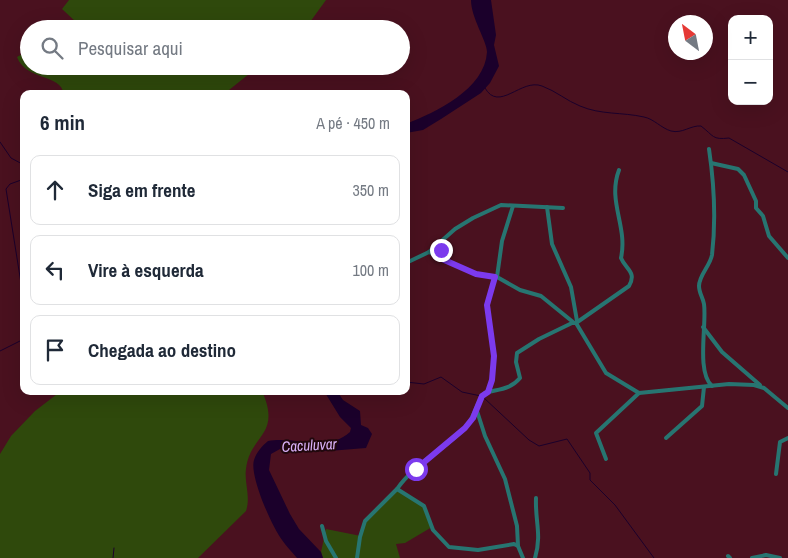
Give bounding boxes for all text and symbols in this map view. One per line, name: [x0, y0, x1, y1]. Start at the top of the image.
north arrow: [668, 15, 713, 60]
map controls: [728, 15, 773, 105]
button: +: [728, 15, 773, 60]
search box: [20, 20, 410, 75]
icon: search: [38, 34, 66, 62]
text: Pesquisar aqui: [78, 35, 183, 61]
button: −: [728, 60, 773, 105]
text: 6 min: [40, 108, 85, 137]
text: A pé · 450 m: [316, 112, 390, 134]
icon: ahead: [41, 176, 69, 204]
text: Siga em frente: [88, 177, 195, 203]
text: 350 m: [353, 179, 389, 201]
route end: [430, 239, 453, 262]
icon: left: [41, 256, 69, 284]
text: Vire à esquerda: [88, 257, 204, 283]
text: 100 m: [353, 259, 389, 281]
icon: arrive: [41, 336, 69, 364]
text: Chegada ao destino: [88, 337, 236, 363]
water label: Caculuvar: [281, 433, 338, 457]
route start: [405, 458, 428, 481]

